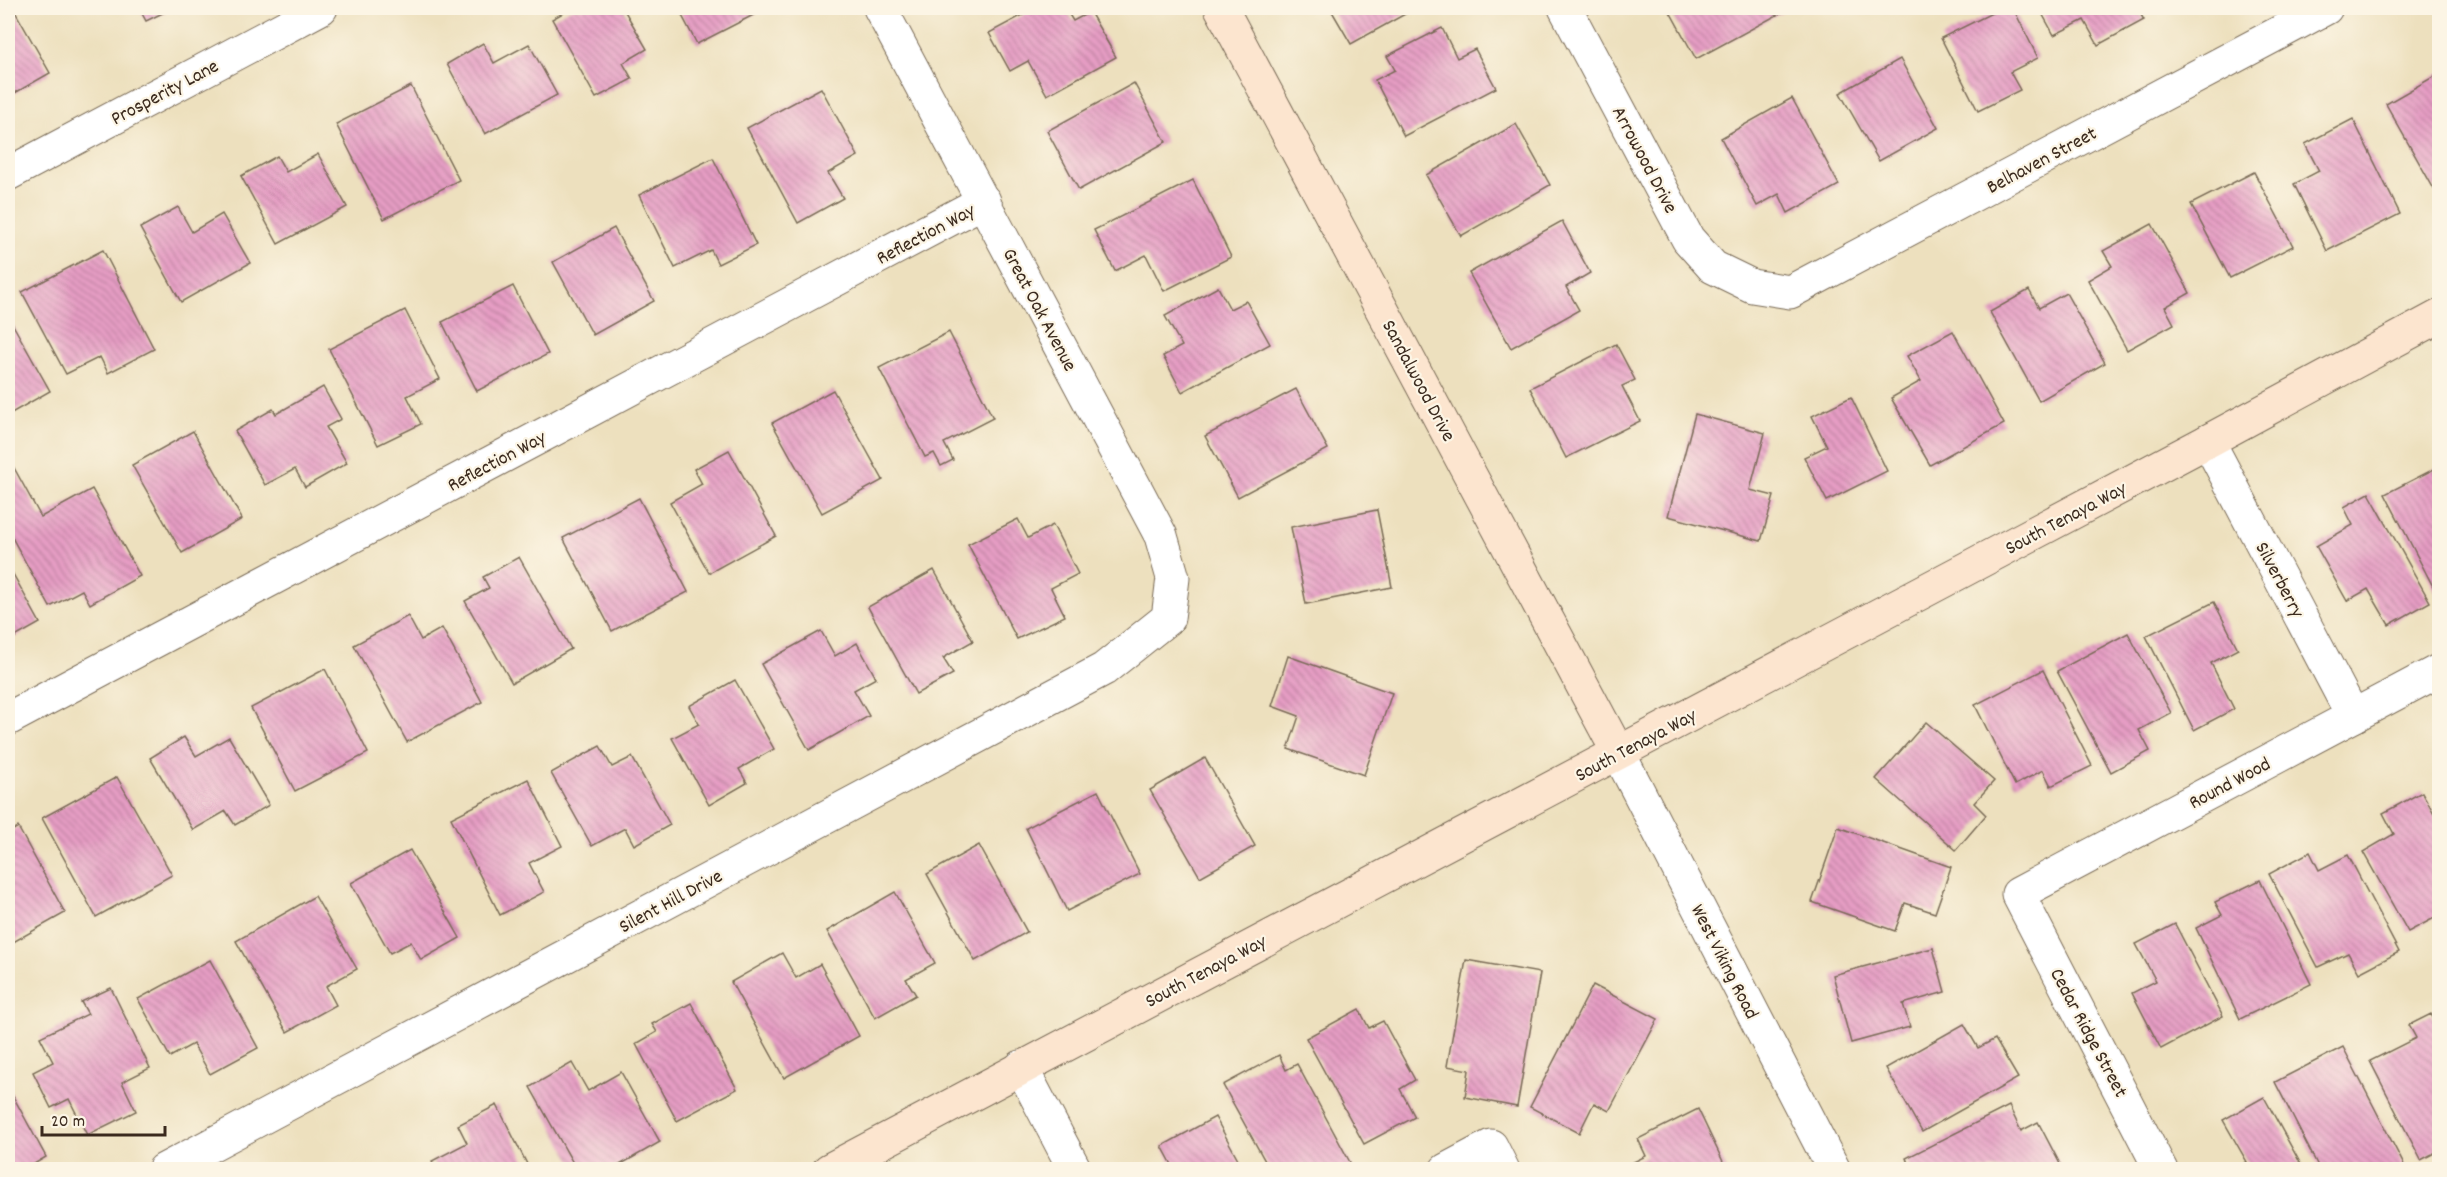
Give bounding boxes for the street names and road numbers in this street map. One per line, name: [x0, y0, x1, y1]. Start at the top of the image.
street label: Prosperity Lane: [106, 53, 225, 134]
street label: Arrowood Drive: [1603, 102, 1683, 219]
street label: Belhaven Street: [1982, 121, 2102, 202]
street label: Reflection Way: [872, 197, 981, 273]
street label: Great Oak Avenue: [994, 244, 1083, 377]
street label: Sandalwood Drive: [1374, 316, 1461, 447]
street label: Reflection Way: [443, 424, 552, 500]
street label: South Tenaya Way: [2001, 475, 2133, 563]
street label: Silverberry: [2247, 538, 2310, 624]
street label: South Tenaya Way: [1571, 702, 1703, 790]
street label: Round Wood: [2184, 751, 2276, 818]
street label: Silent Hill Drive: [615, 863, 728, 942]
street label: West Viking Road: [1682, 900, 1764, 1025]
street label: South Tenaya Way: [1141, 928, 1273, 1016]
street label: Cedar Ridge Street: [2041, 964, 2133, 1103]

